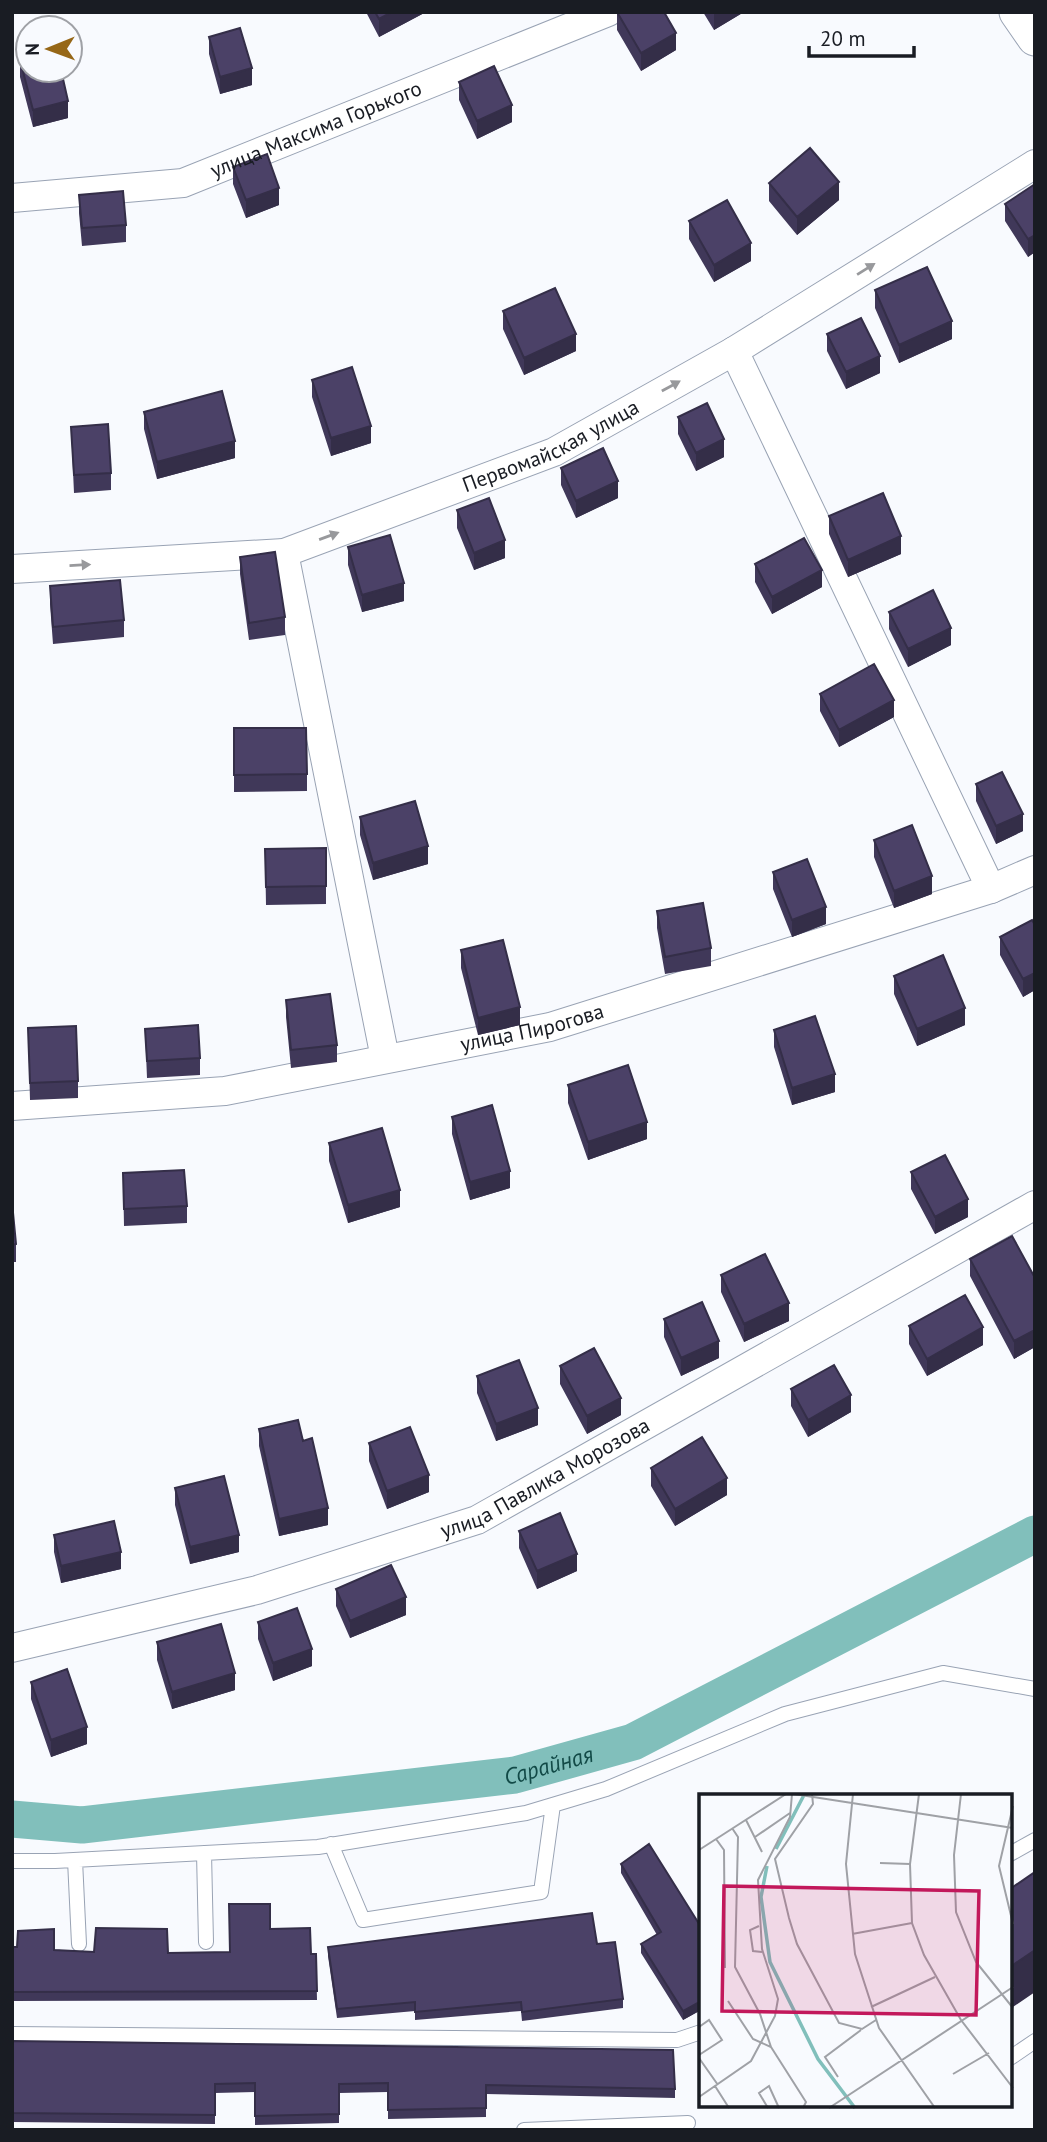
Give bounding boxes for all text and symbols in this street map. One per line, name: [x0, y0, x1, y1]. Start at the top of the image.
north arrow: [14, 14, 84, 84]
scale bar: [809, 14, 914, 58]
text: 20 m: [820, 25, 866, 52]
text: N: [20, 43, 44, 56]
street label: улица Максима Горького: [206, 74, 425, 184]
one-way arrow: [856, 263, 876, 276]
one-way arrow: [661, 380, 681, 392]
street label: Первомайская улица: [458, 393, 643, 498]
one-way arrow: [319, 530, 340, 541]
one-way arrow: [70, 559, 92, 570]
street label: улица Пирогова: [458, 997, 607, 1057]
street label: улица Павлика Морозова: [437, 1411, 654, 1544]
water label: Сарайная: [503, 1739, 597, 1790]
inset map: [699, 1794, 1012, 2107]

